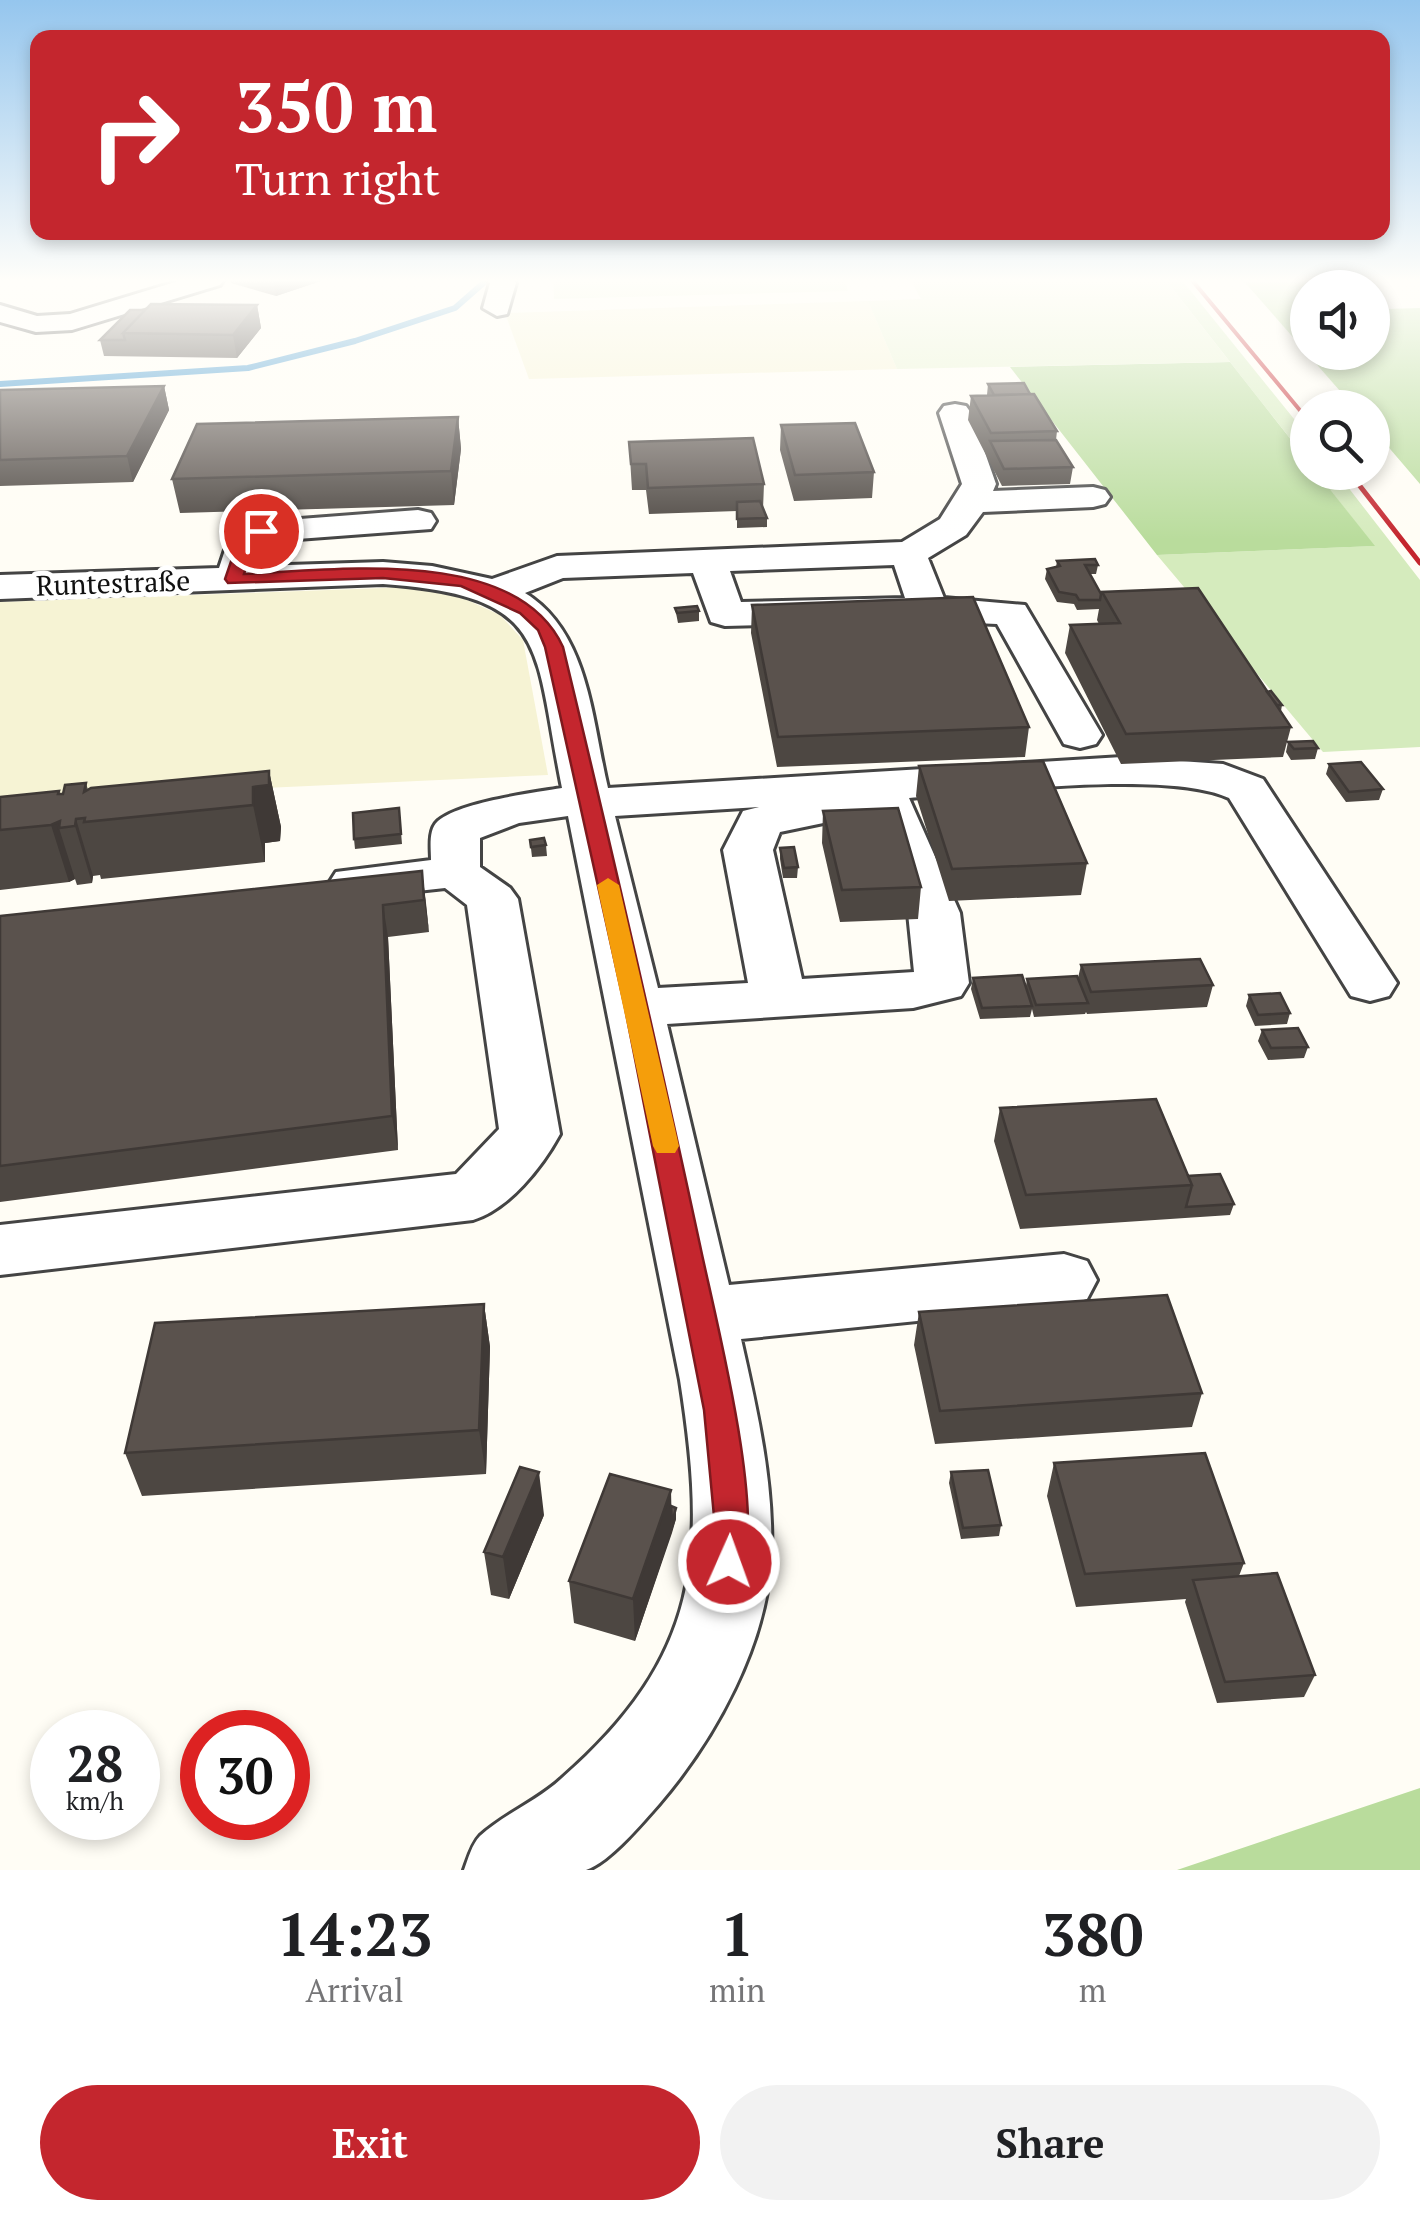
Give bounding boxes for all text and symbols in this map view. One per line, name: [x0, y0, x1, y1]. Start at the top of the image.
text: 350 m: [235, 59, 437, 152]
icon: right: [70, 70, 200, 200]
text: Turn right: [235, 148, 440, 208]
map controls: [1290, 270, 1390, 490]
button: sound: [1290, 270, 1390, 370]
button: search: [1290, 390, 1390, 490]
pin: [219, 489, 304, 574]
icon: arrive: [234, 504, 289, 559]
street label: Runtestraße: [35, 561, 191, 604]
position arrow: [677, 1510, 781, 1614]
speed limit sign: 30: [180, 1710, 310, 1840]
text: 28: [67, 1730, 123, 1796]
text: km/h: [66, 1784, 124, 1817]
text: 14:23: [276, 1894, 433, 1973]
text: 1: [720, 1894, 754, 1973]
text: 380: [1042, 1894, 1144, 1973]
text: Arrival: [306, 1969, 404, 2011]
text: min: [709, 1969, 765, 2011]
text: m: [1079, 1969, 1106, 2011]
button: Exit: [40, 2085, 700, 2200]
button: Share: [720, 2085, 1380, 2200]

